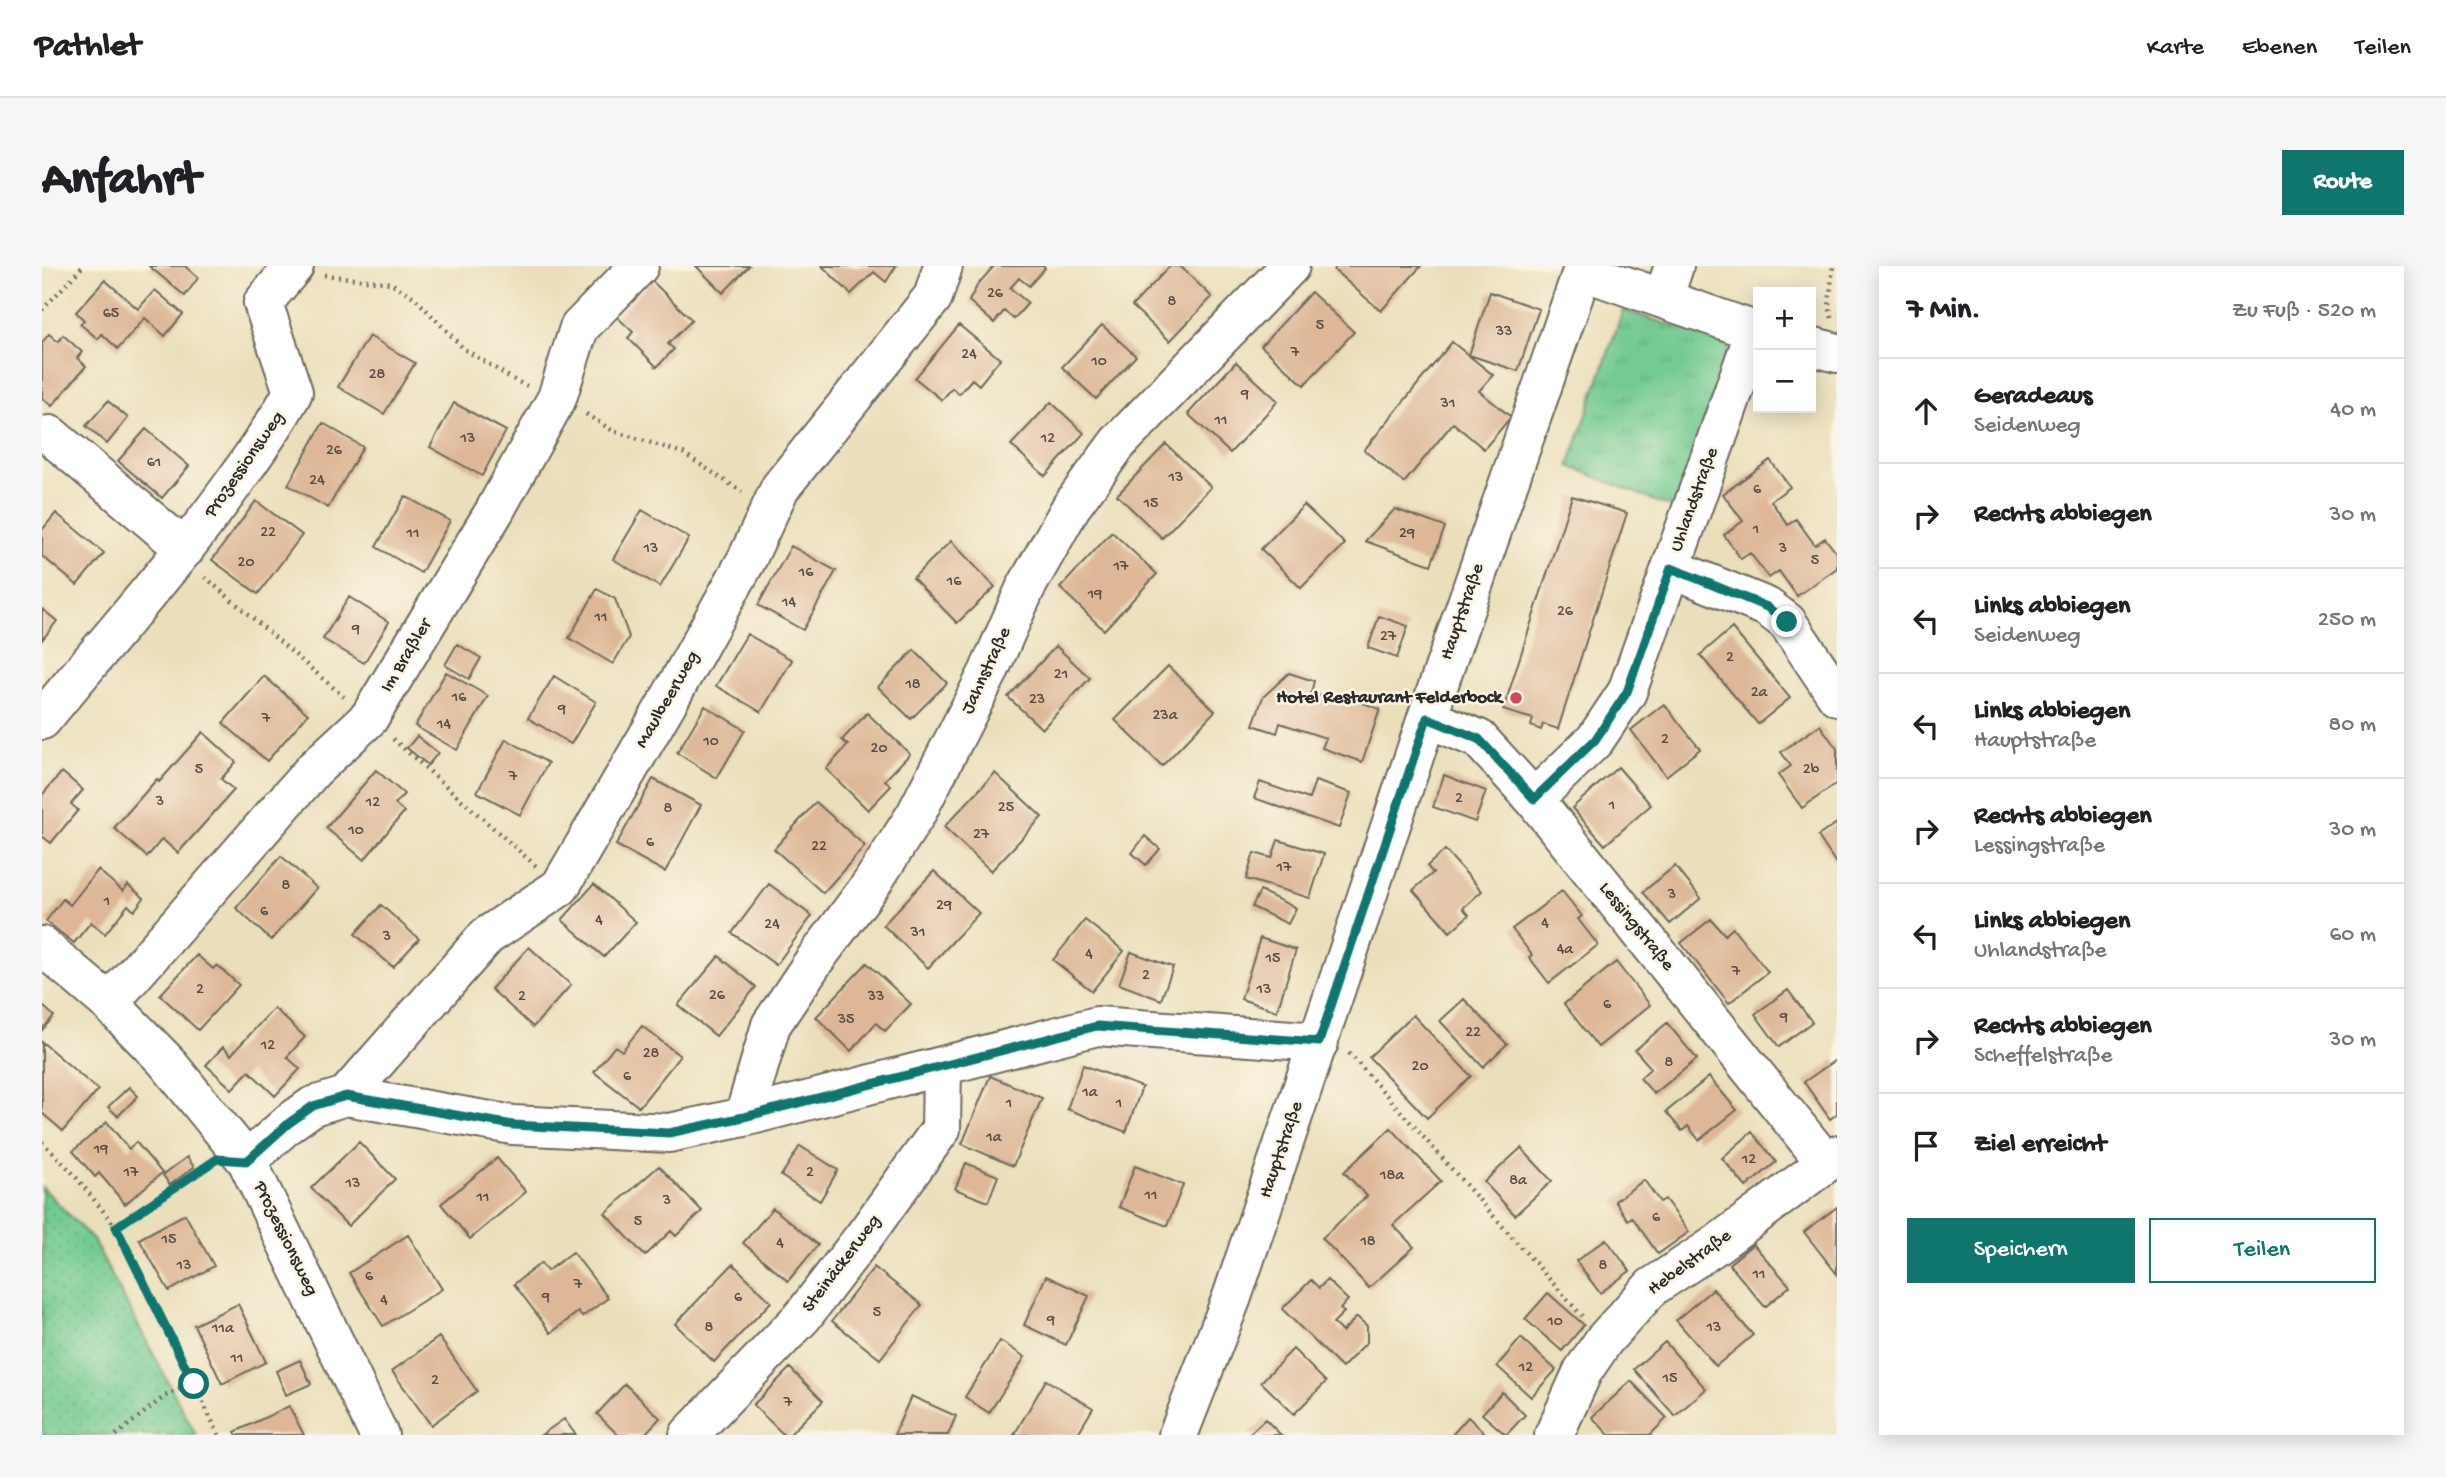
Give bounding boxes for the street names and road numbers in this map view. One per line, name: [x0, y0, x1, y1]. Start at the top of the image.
street label: Prozessionsweg: [199, 407, 290, 523]
street label: Uhlandstraße: [1665, 444, 1725, 555]
street label: Hauptstraße: [1436, 560, 1490, 663]
street label: Im Braßler: [376, 613, 439, 697]
street label: Jahnstraße: [957, 624, 1017, 718]
street label: Maulbeerweg: [631, 647, 705, 753]
street label: Lessingstraße: [1593, 878, 1679, 976]
street label: Hauptstraße: [1255, 1098, 1309, 1201]
street label: Prozessionsweg: [247, 1177, 323, 1300]
street label: Steinäckerweg: [798, 1210, 886, 1318]
street label: Hebelstraße: [1644, 1225, 1737, 1301]

